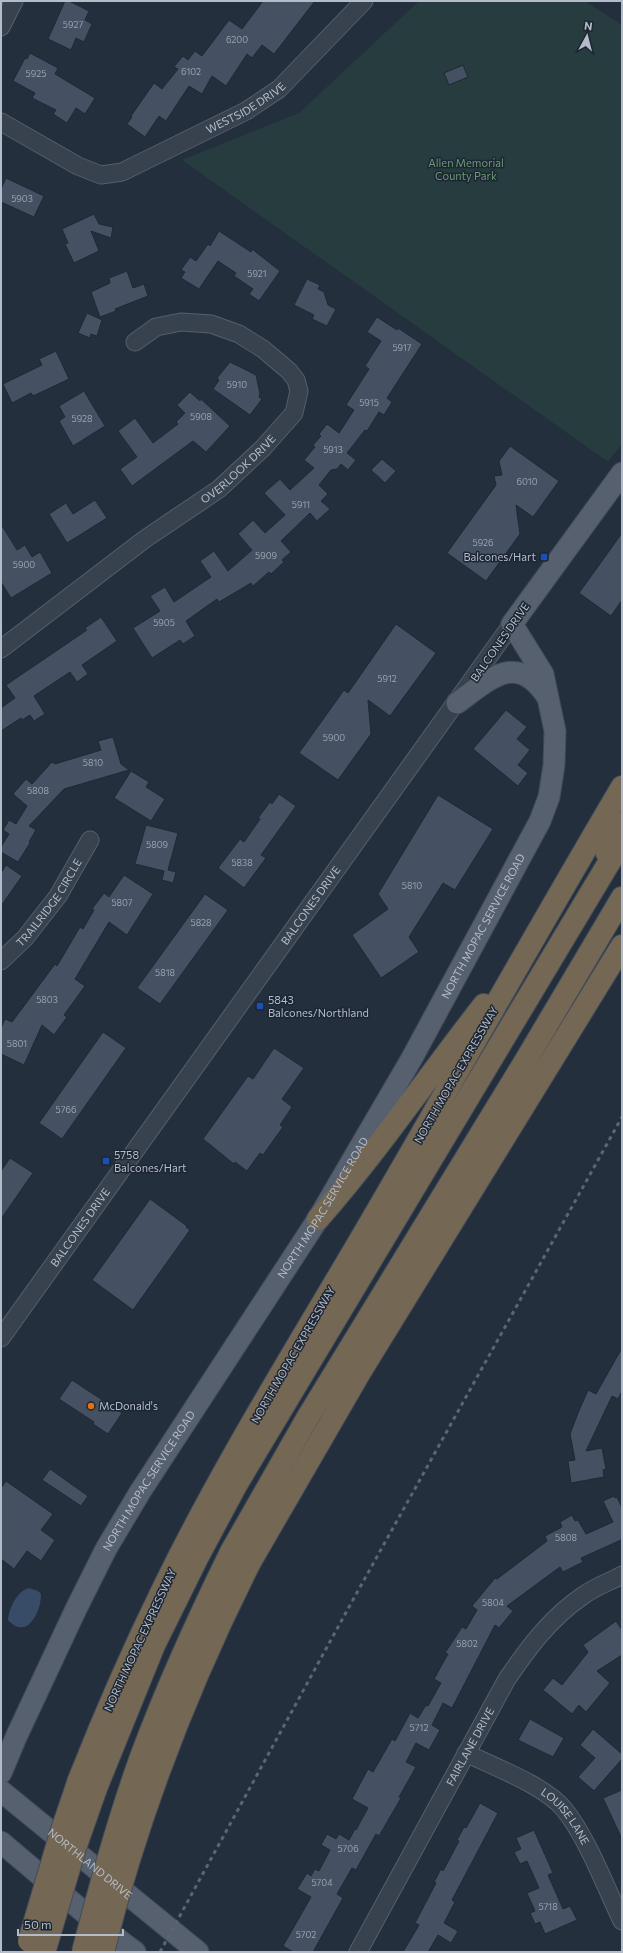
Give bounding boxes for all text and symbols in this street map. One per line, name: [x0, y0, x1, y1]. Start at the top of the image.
north arrow: [567, 16, 607, 56]
house number: 5927: [63, 19, 83, 30]
text: N: [583, 19, 593, 33]
house number: 6200: [226, 34, 248, 45]
house number: 6102: [181, 66, 201, 77]
house number: 5925: [26, 68, 46, 79]
street label: WESTSIDE DRIVE: [204, 79, 288, 136]
park label: Allen Memorial County Park: [428, 156, 504, 182]
house number: 5903: [11, 193, 33, 204]
house number: 5921: [247, 268, 267, 279]
house number: 5917: [392, 342, 412, 353]
house number: 5910: [227, 379, 247, 390]
house number: 5915: [359, 397, 379, 408]
house number: 5908: [190, 411, 212, 422]
house number: 5928: [71, 413, 93, 424]
street label: OVERLOOK DRIVE: [198, 432, 278, 506]
house number: 5913: [323, 444, 343, 455]
house number: 6010: [516, 476, 538, 487]
house number: 5911: [292, 499, 310, 510]
house number: 5926: [472, 537, 494, 548]
house number: 5909: [255, 550, 277, 561]
place label: Balcones/Hart: [463, 550, 536, 563]
marker: Balcones/Hart: [539, 552, 549, 562]
house number: 5900: [13, 559, 35, 570]
street label: BALCONES DRIVE: [468, 600, 532, 684]
house number: 5905: [153, 617, 175, 628]
house number: 5912: [377, 673, 397, 684]
house number: 5900: [323, 732, 345, 743]
house number: 5810: [83, 757, 103, 768]
house number: 5808: [27, 785, 49, 796]
house number: 5809: [146, 839, 168, 850]
street label: NORTH MOPAC SERVICE ROAD: [438, 851, 527, 1001]
street label: TRAILRIDGE CIRCLE: [13, 856, 84, 949]
house number: 5838: [231, 857, 253, 868]
street label: BALCONES DRIVE: [278, 863, 343, 947]
house number: 5810: [402, 880, 422, 891]
house number: 5807: [111, 897, 133, 908]
house number: 5828: [190, 917, 212, 928]
house number: 5818: [155, 967, 175, 978]
place label: 5843 Balcones/Northland: [268, 993, 369, 1019]
house number: 5803: [36, 994, 58, 1005]
marker: 5843 Balcones/Northland: [255, 1001, 265, 1011]
street label: NORTH MOPAC EXPRESSWAY: [411, 1004, 500, 1146]
house number: 5801: [7, 1038, 27, 1049]
house number: 5766: [56, 1104, 76, 1115]
street label: NORTH MOPAC SERVICE ROAD: [274, 1134, 370, 1280]
place label: 5758 Balcones/Hart: [114, 1148, 187, 1174]
marker: 5758 Balcones/Hart: [101, 1156, 111, 1166]
street label: BALCONES DRIVE: [47, 1185, 112, 1269]
street label: NORTH MOPAC EXPRESSWAY: [248, 1284, 337, 1426]
place label: McDonald's: [99, 1399, 158, 1412]
marker: McDonald's: [86, 1401, 96, 1411]
street label: NORTH MOPAC SERVICE ROAD: [100, 1408, 197, 1553]
house number: 5808: [555, 1532, 577, 1543]
street label: NORTH MOPAC EXPRESSWAY: [101, 1566, 178, 1713]
house number: 5804: [482, 1597, 505, 1608]
house number: 5802: [456, 1638, 478, 1649]
street label: FAIRLANE DRIVE: [443, 1705, 496, 1788]
house number: 5712: [410, 1722, 428, 1733]
street label: LOUISE LANE: [539, 1785, 592, 1847]
street label: NORTHLAND DRIVE: [46, 1825, 135, 1902]
house number: 5706: [337, 1843, 359, 1854]
house number: 5704: [311, 1877, 333, 1888]
house number: 5718: [538, 1901, 558, 1912]
scale bar: [18, 1911, 123, 1937]
text: 50 m: [24, 1917, 52, 1931]
house number: 5702: [296, 1929, 316, 1940]

